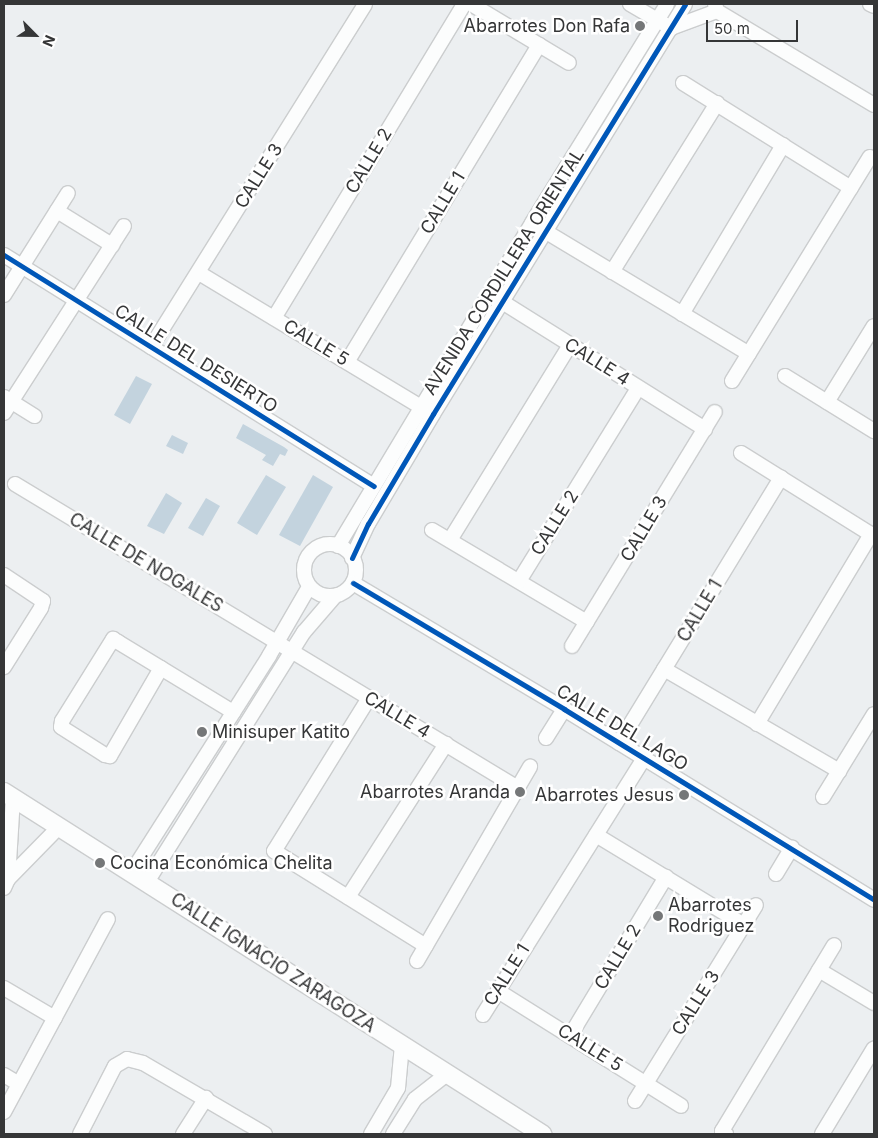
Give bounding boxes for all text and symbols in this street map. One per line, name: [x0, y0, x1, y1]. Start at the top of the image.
north arrow: [10, 10, 60, 60]
scale bar: [708, 10, 800, 42]
place label: Abarrotes Don Rafa: [464, 15, 630, 37]
text: 50 m: [714, 19, 750, 38]
marker: Abarrotes Don Rafa: [634, 20, 646, 32]
text: N: [39, 33, 59, 49]
street label: CALLE 2: [341, 124, 397, 198]
street label: CALLE 3: [231, 140, 287, 212]
street label: AVENIDA CORDILLERA ORIENTAL: [419, 145, 589, 399]
street label: CALLE 1: [416, 168, 470, 238]
street label: CALLE DEL DESIERTO: [111, 300, 281, 418]
street label: CALLE 5: [279, 315, 353, 371]
street label: CALLE 4: [560, 333, 634, 391]
street label: CALLE 2: [527, 487, 583, 559]
street label: CALLE 3: [616, 492, 672, 566]
street label: CALLE DE NOGALES: [65, 509, 227, 617]
street label: CALLE 1: [673, 576, 727, 646]
street label: CALLE DEL LAGO: [552, 680, 692, 776]
street label: CALLE 4: [360, 687, 434, 743]
place label: Minisuper Katito: [212, 721, 350, 743]
marker: Minisuper Katito: [196, 726, 208, 738]
place label: Abarrotes Aranda: [360, 781, 510, 803]
place label: Abarrotes Jesus: [535, 784, 674, 806]
marker: Abarrotes Aranda: [514, 786, 526, 798]
marker: Abarrotes Jesus: [678, 789, 690, 801]
place label: Cocina Económica Chelita: [110, 852, 333, 874]
marker: Cocina Económica Chelita: [94, 857, 106, 869]
street label: CALLE IGNACIO ZARAGOZA: [166, 889, 380, 1037]
place label: Abarrotes Rodriguez: [668, 895, 754, 938]
marker: Abarrotes Rodriguez: [652, 910, 664, 922]
street label: CALLE 2: [590, 920, 646, 994]
street label: CALLE 1: [480, 940, 534, 1010]
street label: CALLE 3: [668, 967, 724, 1039]
street label: CALLE 5: [554, 1020, 626, 1076]

